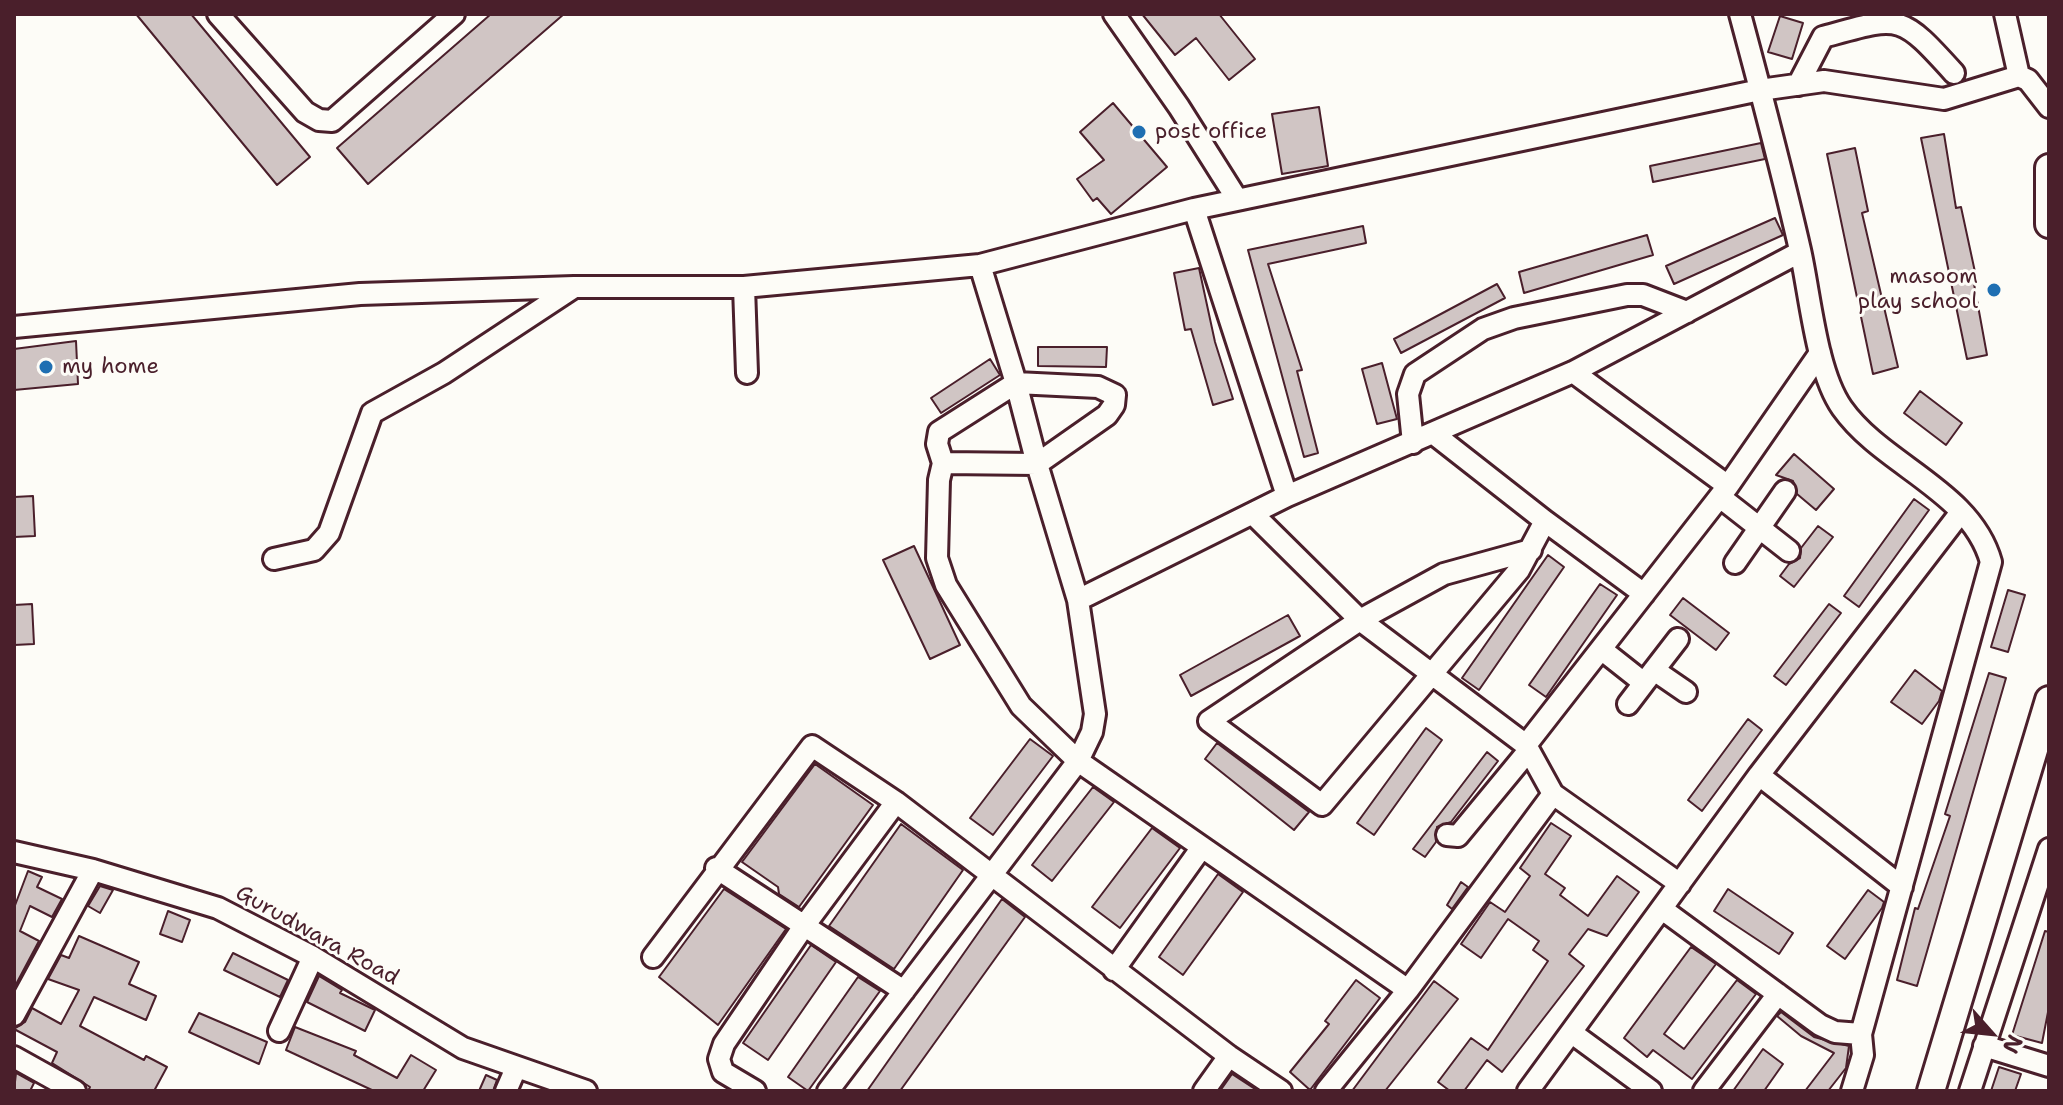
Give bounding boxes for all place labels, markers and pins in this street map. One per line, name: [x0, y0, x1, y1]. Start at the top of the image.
place label: post office: [1155, 119, 1267, 145]
marker: post office: [1130, 123, 1148, 141]
place label: masoom play school: [1858, 264, 1978, 316]
marker: masoom play school: [1985, 281, 2003, 299]
place label: my home: [62, 354, 159, 380]
marker: my home: [37, 358, 55, 376]

